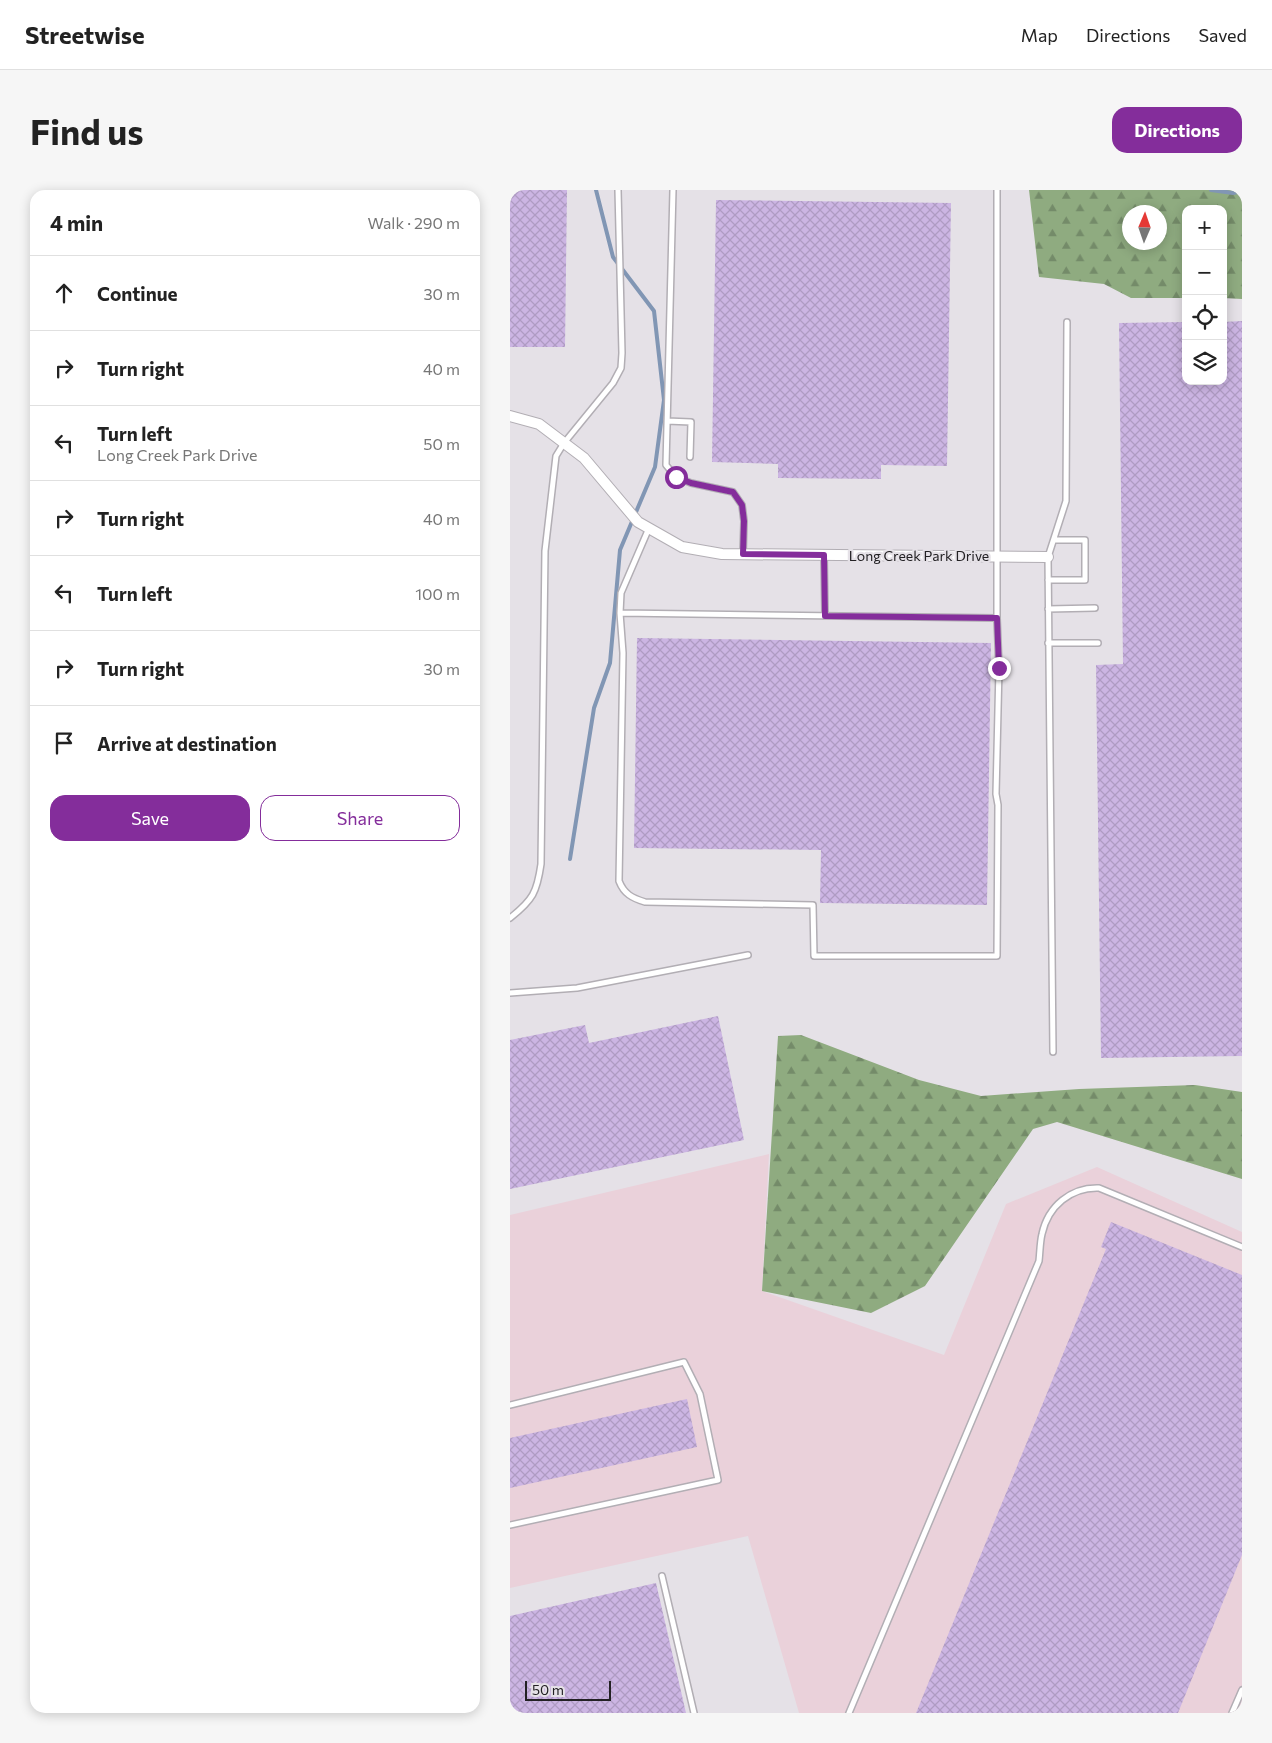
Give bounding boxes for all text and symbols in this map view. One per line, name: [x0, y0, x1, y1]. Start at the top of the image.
text: Streetwise: [25, 20, 145, 49]
text: Map: [1021, 24, 1058, 46]
text: Directions: [1086, 24, 1170, 46]
text: Saved: [1198, 24, 1247, 46]
button: Directions: [1112, 107, 1242, 153]
text: Find us: [30, 109, 144, 152]
north arrow: [1122, 205, 1167, 250]
map controls: [1182, 205, 1227, 385]
button: +: [1182, 205, 1227, 250]
text: 4 min: [50, 210, 103, 235]
text: Walk · 290 m: [368, 213, 460, 232]
button: −: [1182, 250, 1227, 295]
icon: ahead: [50, 279, 78, 307]
text: Continue: [97, 282, 177, 305]
text: 30 m: [423, 284, 460, 303]
button: locate: [1182, 295, 1227, 340]
button: layers: [1182, 340, 1227, 385]
icon: right: [50, 354, 78, 382]
text: Turn right: [97, 357, 184, 380]
text: 40 m: [423, 359, 460, 378]
text: Turn left: [97, 422, 172, 445]
icon: left: [50, 429, 78, 457]
text: 50 m: [423, 434, 460, 453]
text: Long Creek Park Drive: [97, 445, 258, 464]
route start: [665, 466, 688, 489]
icon: right: [50, 504, 78, 532]
text: Turn right: [97, 507, 184, 530]
text: 40 m: [423, 509, 460, 528]
street label: Long Creek Park Drive: [849, 547, 989, 564]
icon: left: [50, 579, 78, 607]
text: Turn left: [97, 582, 172, 605]
text: 100 m: [415, 584, 460, 603]
icon: right: [50, 654, 78, 682]
text: Turn right: [97, 657, 184, 680]
route end: [988, 657, 1011, 680]
text: 30 m: [423, 659, 460, 678]
icon: arrive: [50, 729, 78, 757]
text: Arrive at destination: [97, 732, 277, 755]
button: Save: [50, 795, 250, 841]
button: Share: [260, 795, 460, 841]
scale bar: [525, 1678, 611, 1701]
text: 50 m: [532, 1681, 564, 1698]

